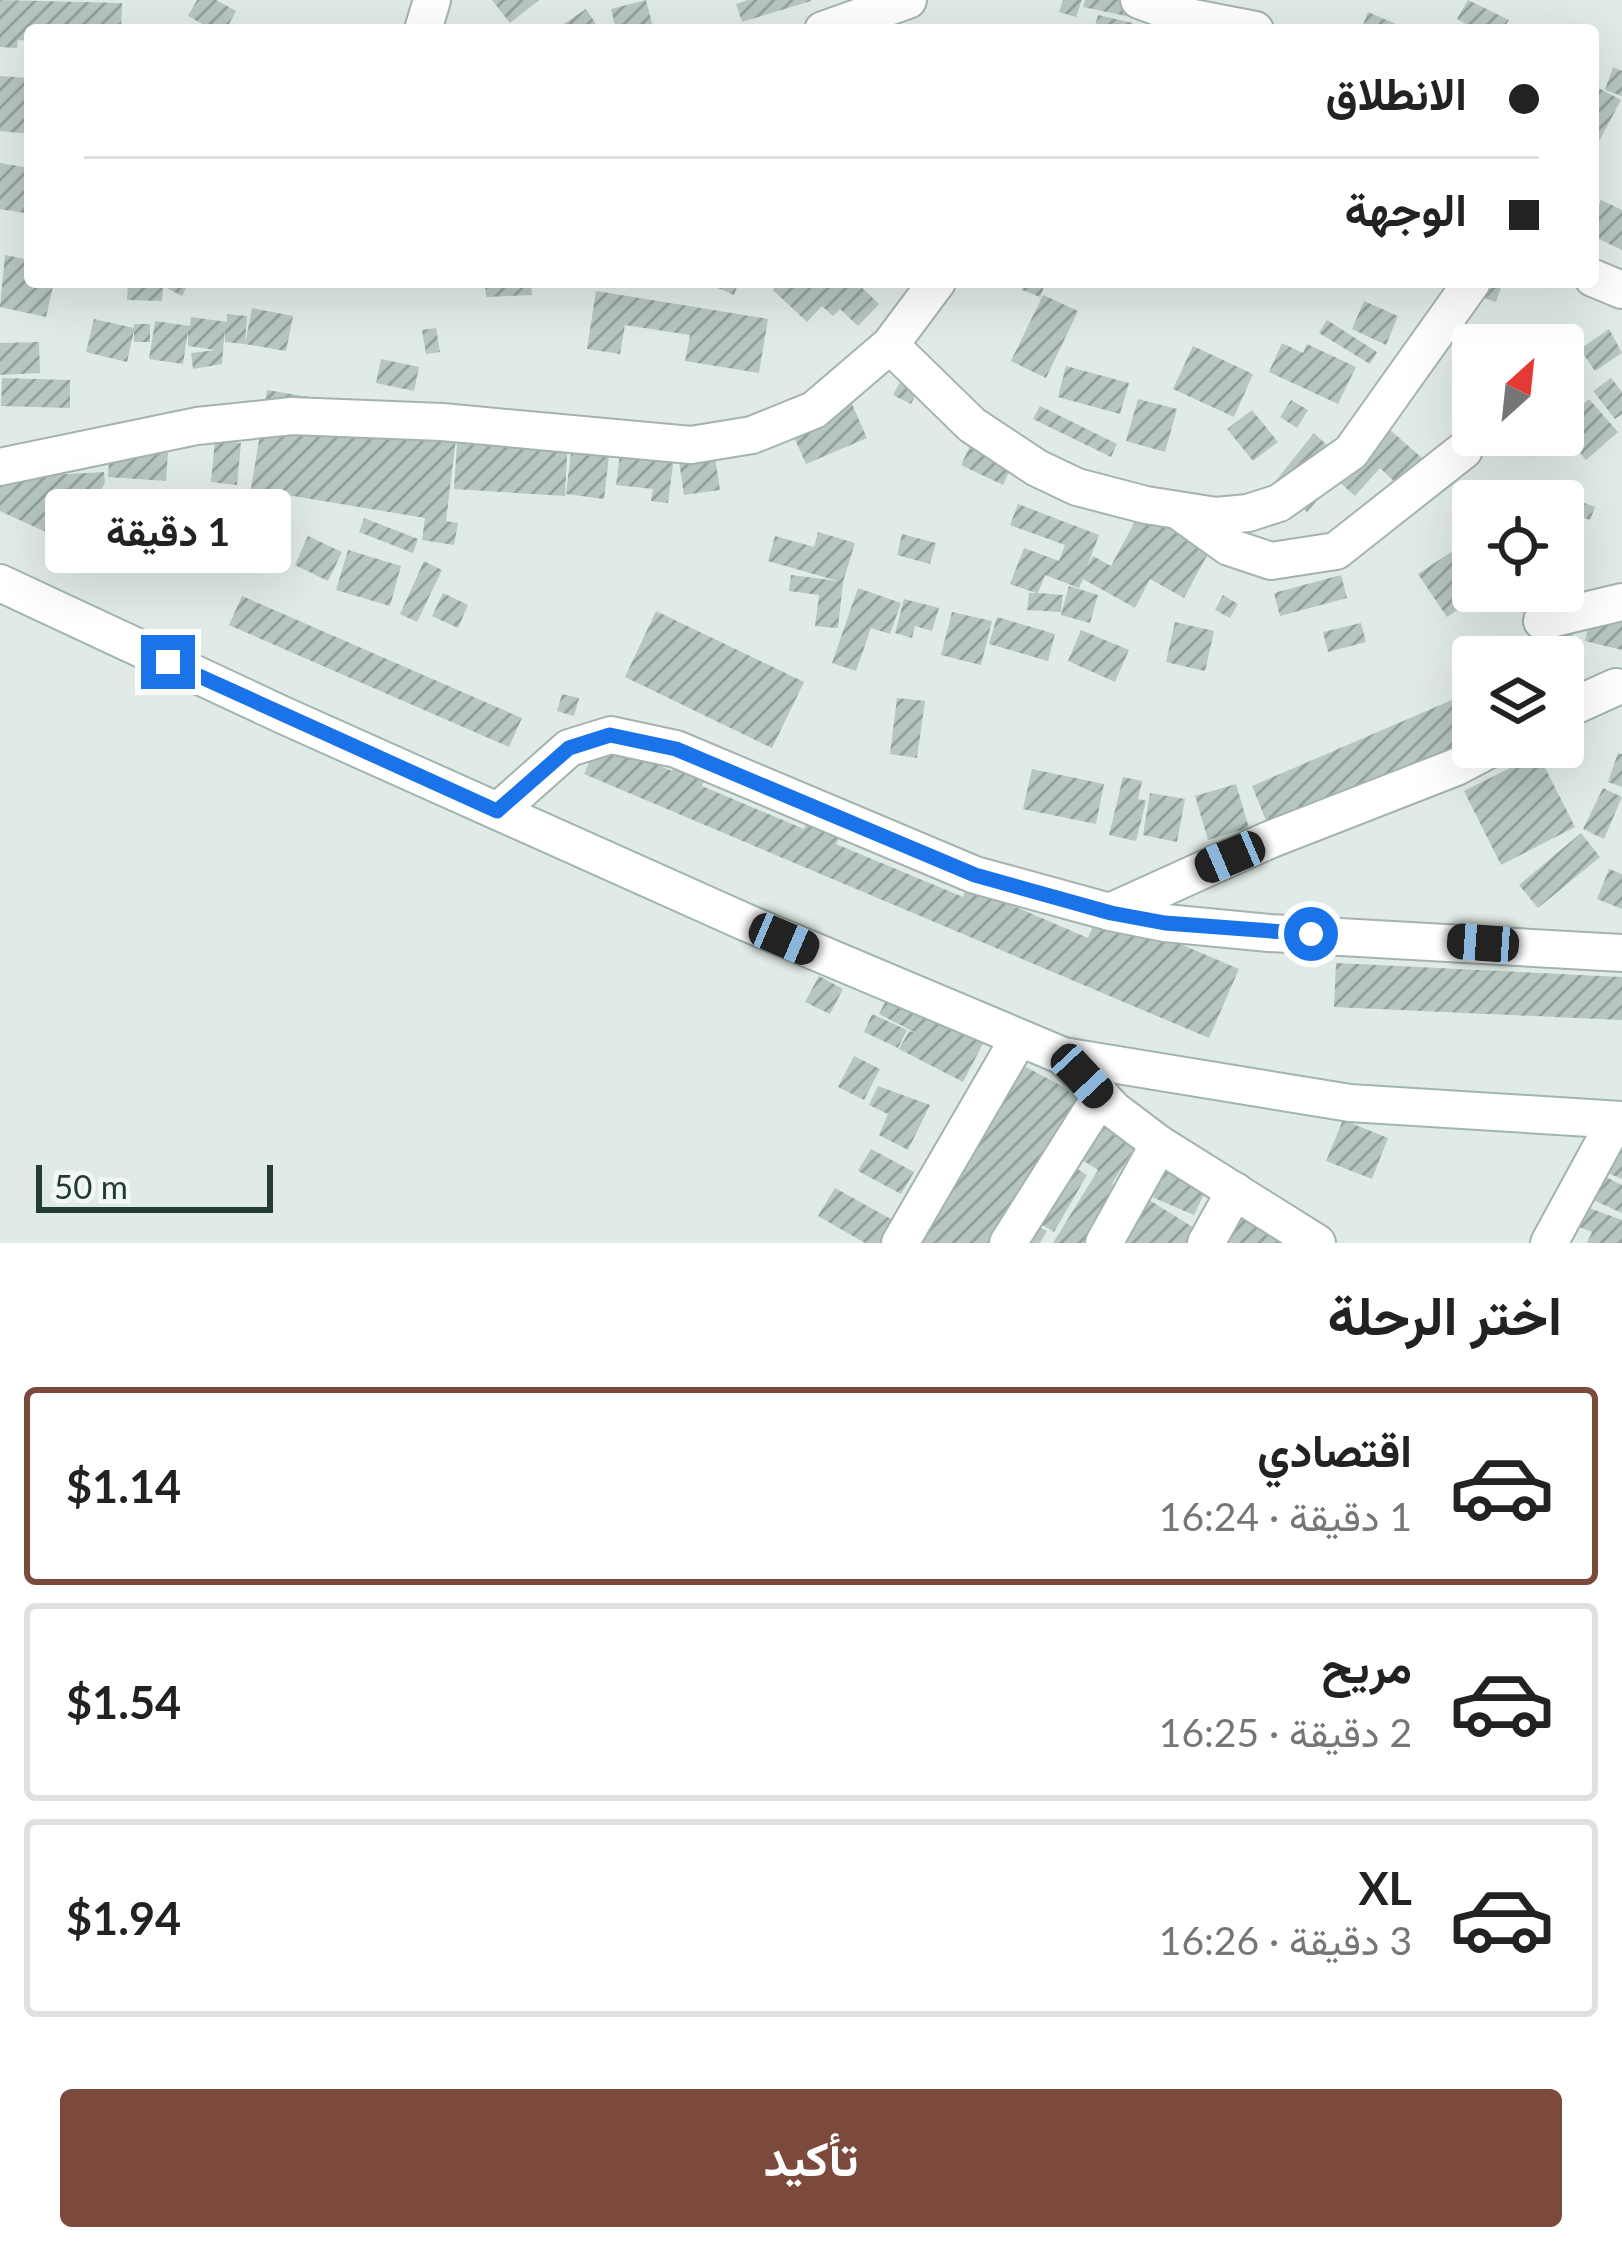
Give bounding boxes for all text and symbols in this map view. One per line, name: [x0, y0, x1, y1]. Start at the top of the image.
text: الانطلاق: [1326, 66, 1467, 120]
text: الوجهة: [1345, 182, 1467, 236]
north arrow: [1452, 324, 1584, 456]
map controls: [1452, 324, 1584, 768]
button: locate: [1452, 480, 1584, 612]
callout: 1 دقيقة: [45, 488, 291, 572]
text: 1 دقيقة: [106, 508, 230, 554]
route end: [141, 635, 195, 689]
button: layers: [1452, 636, 1584, 768]
car: [1190, 826, 1270, 888]
route start: [1284, 907, 1338, 961]
car: [744, 908, 824, 970]
car: [1446, 923, 1520, 963]
car: [1044, 1037, 1120, 1115]
scale bar: [36, 1159, 273, 1212]
text: 50 m: [54, 1166, 128, 1206]
text: اختر الرحلة: [1327, 1282, 1562, 1347]
text: اقتصادي: [1257, 1423, 1412, 1477]
icon: car: [1448, 1432, 1556, 1540]
text: $1.14: [66, 1459, 181, 1513]
text: 1 دقيقة · 16:24: [1159, 1493, 1412, 1539]
text: مريح: [1321, 1639, 1412, 1693]
icon: car: [1448, 1648, 1556, 1756]
text: $1.54: [66, 1675, 181, 1729]
text: 2 دقيقة · 16:25: [1159, 1709, 1412, 1755]
text: XL: [1358, 1861, 1412, 1915]
icon: car: [1448, 1864, 1556, 1972]
text: $1.94: [66, 1891, 181, 1945]
text: 3 دقيقة · 16:26: [1159, 1917, 1412, 1963]
button: تأكيد: [60, 2089, 1562, 2227]

